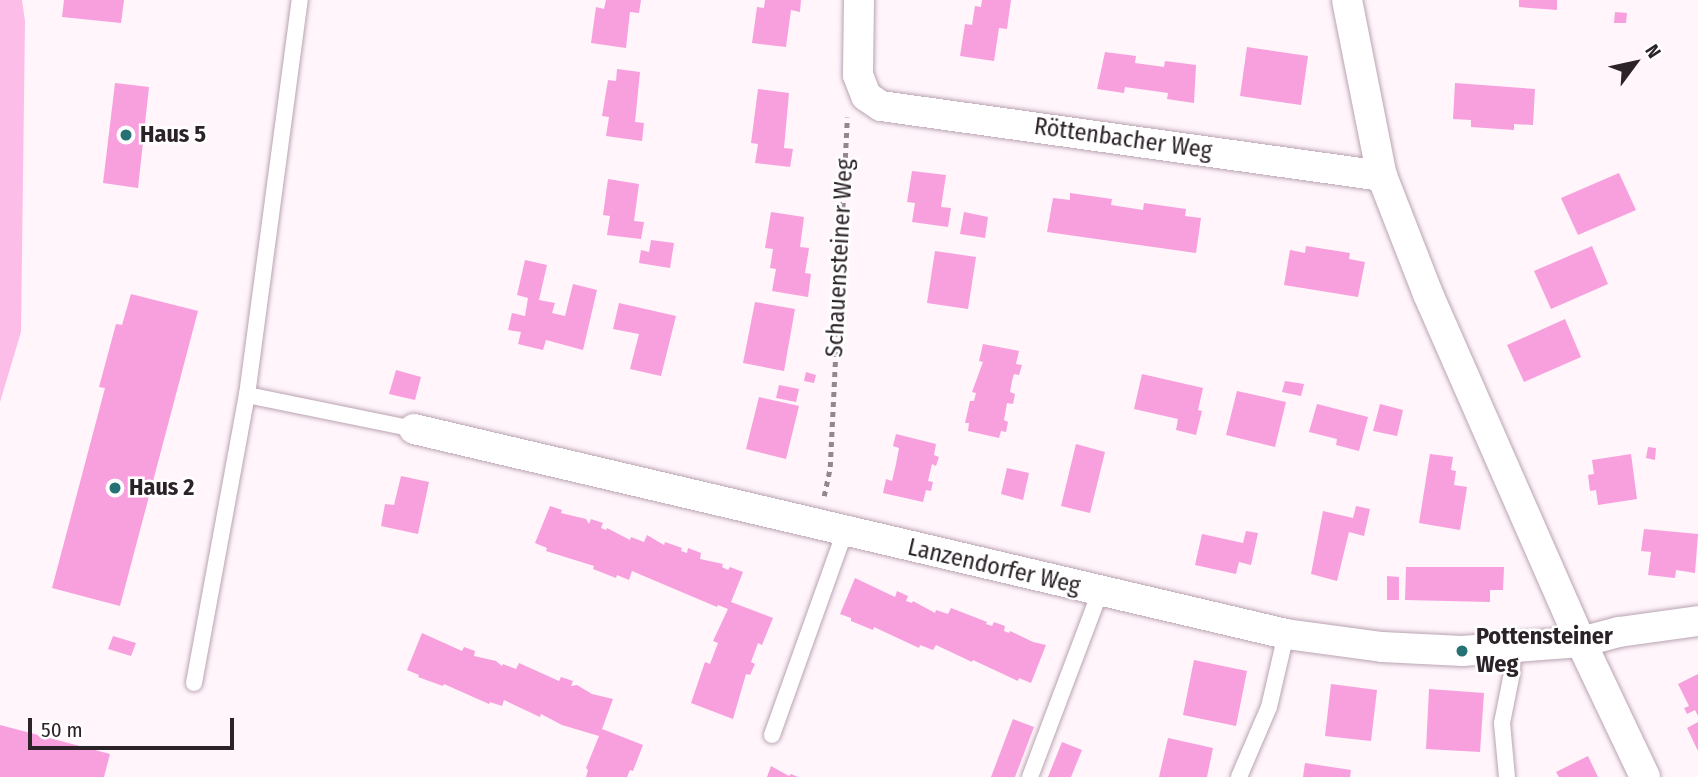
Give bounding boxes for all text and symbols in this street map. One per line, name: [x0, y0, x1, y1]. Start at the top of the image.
north arrow: [1600, 28, 1670, 98]
text: N: [1640, 40, 1666, 62]
street label: Röttenbacher Weg: [1032, 112, 1214, 166]
place label: Haus 5: [140, 121, 206, 149]
marker: Haus 5: [118, 127, 134, 143]
street label: Schauensteiner Weg: [820, 158, 860, 358]
place label: Haus 2: [129, 474, 194, 502]
marker: Haus 2: [107, 480, 123, 496]
street label: Lanzendorfer Weg: [905, 533, 1083, 601]
place label: Pottensteiner Weg: [1476, 623, 1613, 679]
marker: Pottensteiner Weg: [1454, 643, 1470, 659]
scale bar: [32, 704, 238, 748]
text: 50 m: [41, 717, 83, 743]

